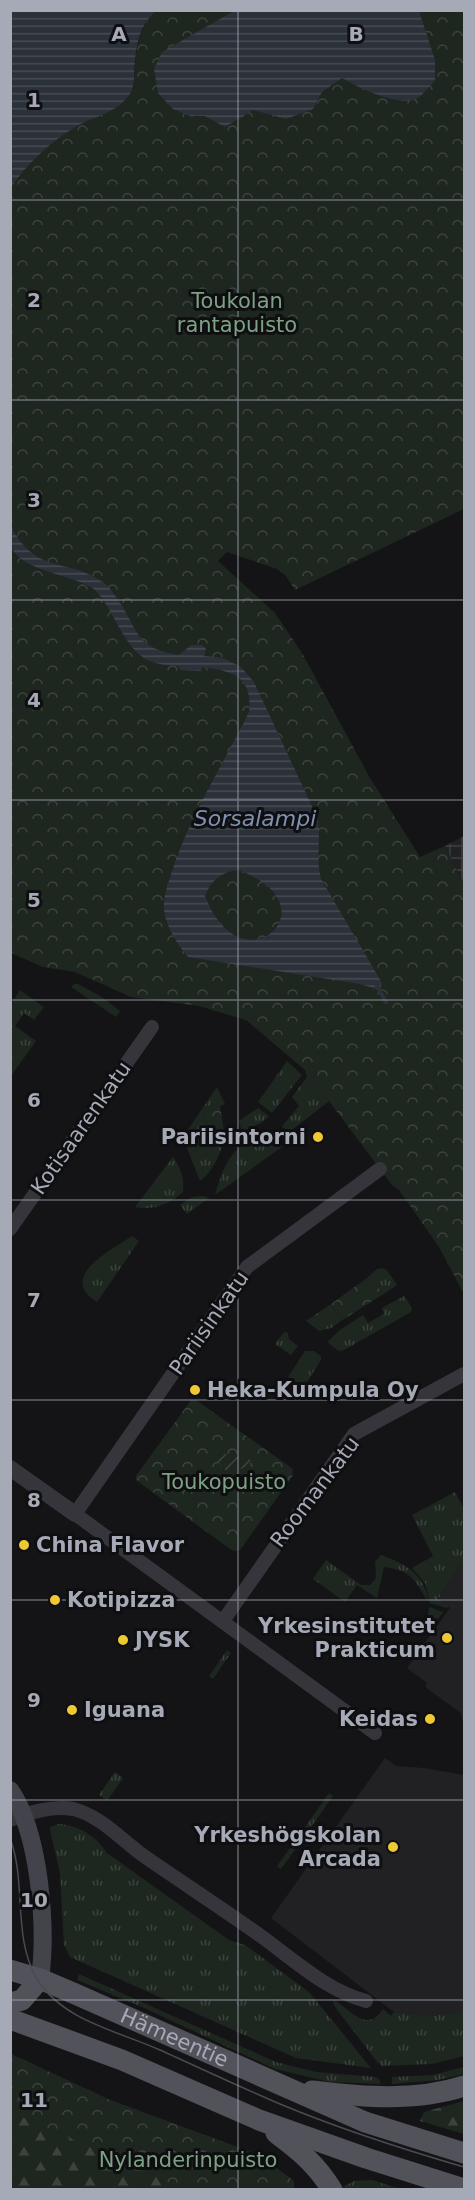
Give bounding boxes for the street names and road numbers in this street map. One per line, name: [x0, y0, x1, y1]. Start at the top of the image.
street label: Kotisaarenkatu: [26, 1057, 136, 1199]
street label: Pariisinkatu: [164, 1266, 254, 1380]
street label: Roomankatu: [266, 1432, 364, 1552]
street label: Hämeentie: [117, 2004, 232, 2072]

